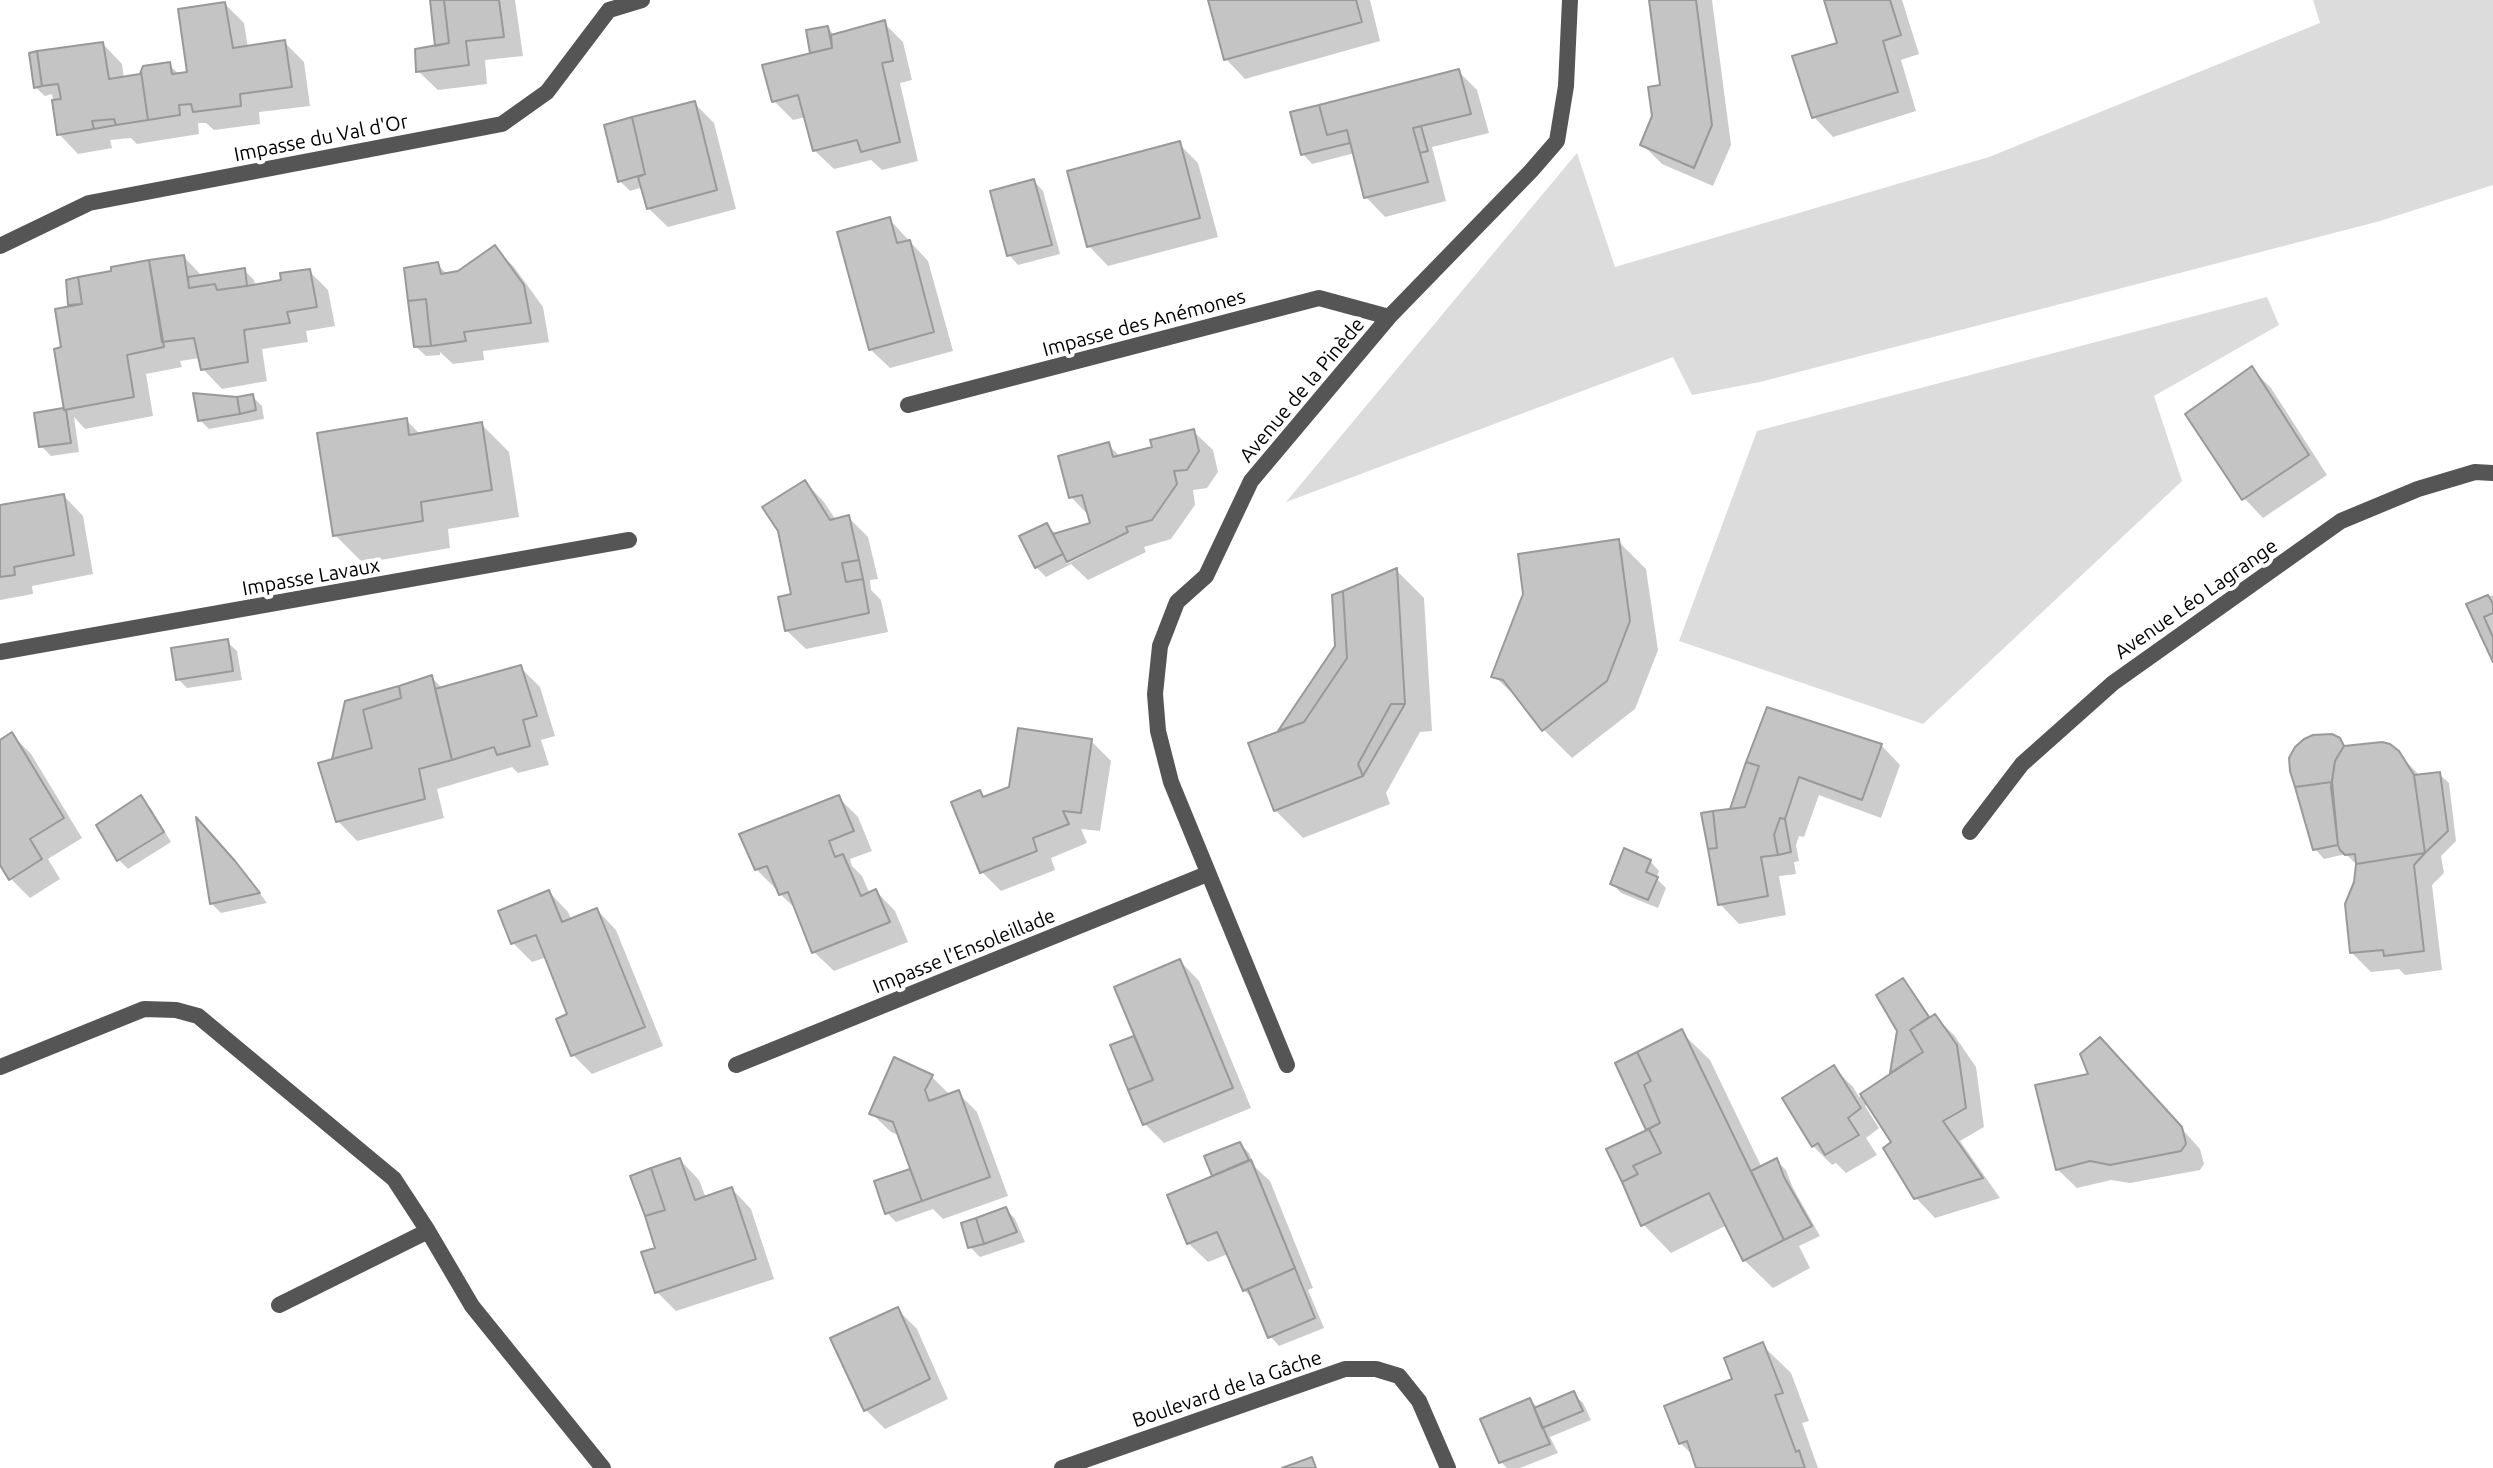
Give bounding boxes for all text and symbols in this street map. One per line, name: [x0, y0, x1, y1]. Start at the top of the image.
street label: Impasse du Val d'Or: [232, 109, 410, 167]
street label: Impasse des Anémones: [1040, 284, 1248, 362]
street label: Avenue de la Pinède: [1234, 313, 1370, 467]
street label: Avenue Léo Lagrange: [2110, 534, 2282, 664]
street label: Impasse Lavaux: [240, 553, 382, 601]
street label: Impasse l’Ensoleillade: [869, 903, 1059, 999]
street label: Boulevard de la Gâche: [1129, 1345, 1325, 1433]

